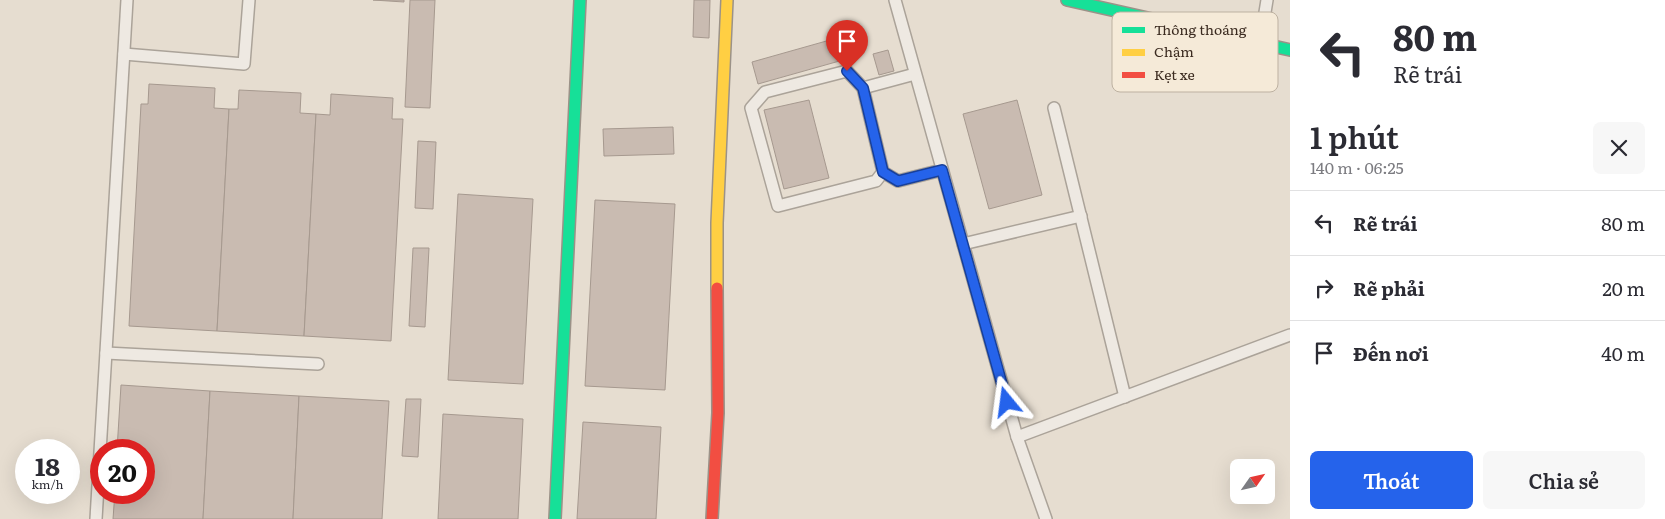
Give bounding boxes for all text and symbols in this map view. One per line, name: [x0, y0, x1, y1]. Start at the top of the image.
text: 80 m: [1393, 10, 1477, 62]
legend: [1112, 12, 1278, 92]
text: Thông thoáng: [1154, 19, 1247, 39]
pin: [826, 20, 868, 71]
icon: left: [1310, 20, 1375, 85]
icon: arrive: [833, 27, 861, 55]
text: Chậm: [1154, 41, 1194, 61]
text: Rẽ trái: [1393, 57, 1462, 90]
text: Kẹt xe: [1154, 64, 1195, 84]
text: 1 phút: [1310, 114, 1399, 158]
button: close: [1593, 122, 1645, 174]
text: 140 m · 06:25: [1310, 155, 1404, 179]
icon: left: [1310, 209, 1338, 237]
text: Rẽ trái: [1353, 209, 1418, 237]
text: 80 m: [1601, 209, 1645, 237]
icon: right: [1310, 274, 1338, 302]
text: Rẽ phải: [1353, 274, 1425, 302]
text: 20 m: [1602, 274, 1645, 302]
icon: arrive: [1310, 339, 1338, 367]
text: Đến nơi: [1353, 339, 1429, 367]
text: 40 m: [1601, 339, 1645, 367]
position arrow: [980, 375, 1032, 427]
speed limit sign: 20: [90, 439, 155, 504]
text: 18: [35, 447, 60, 484]
button: Thoát: [1310, 451, 1473, 509]
button: Chia sẻ: [1483, 451, 1645, 509]
north arrow: [1230, 459, 1275, 504]
map controls: [1230, 459, 1275, 504]
text: km/h: [32, 475, 63, 493]

